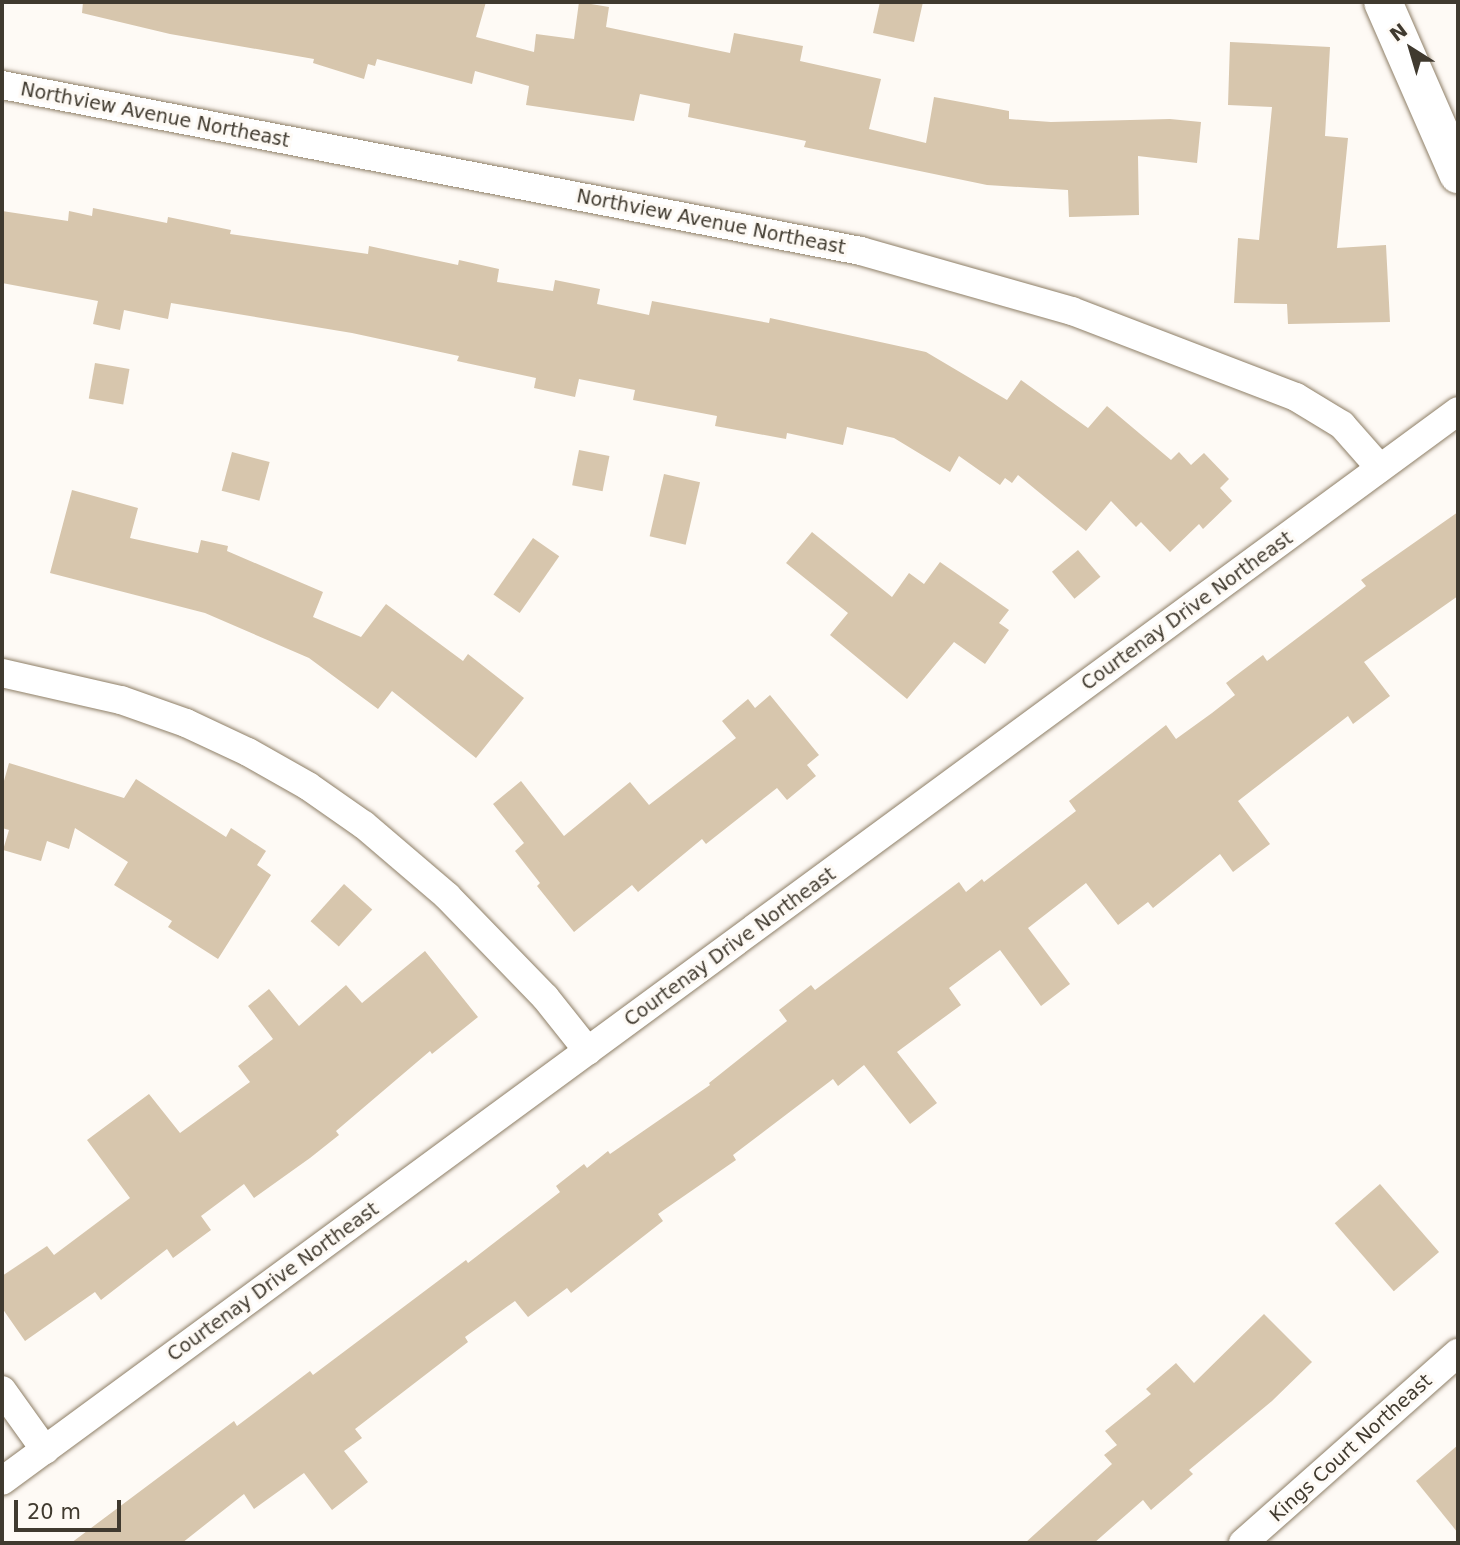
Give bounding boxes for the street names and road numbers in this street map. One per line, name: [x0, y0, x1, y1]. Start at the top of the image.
street label: Northview Avenue Northeast: [19, 78, 291, 152]
street label: Northview Avenue Northeast: [575, 185, 847, 259]
street label: Courtenay Drive Northeast: [1077, 527, 1297, 695]
street label: Courtenay Drive Northeast: [620, 863, 840, 1031]
street label: Courtenay Drive Northeast: [163, 1198, 383, 1366]
street label: Kings Court Northeast: [1265, 1369, 1437, 1527]

